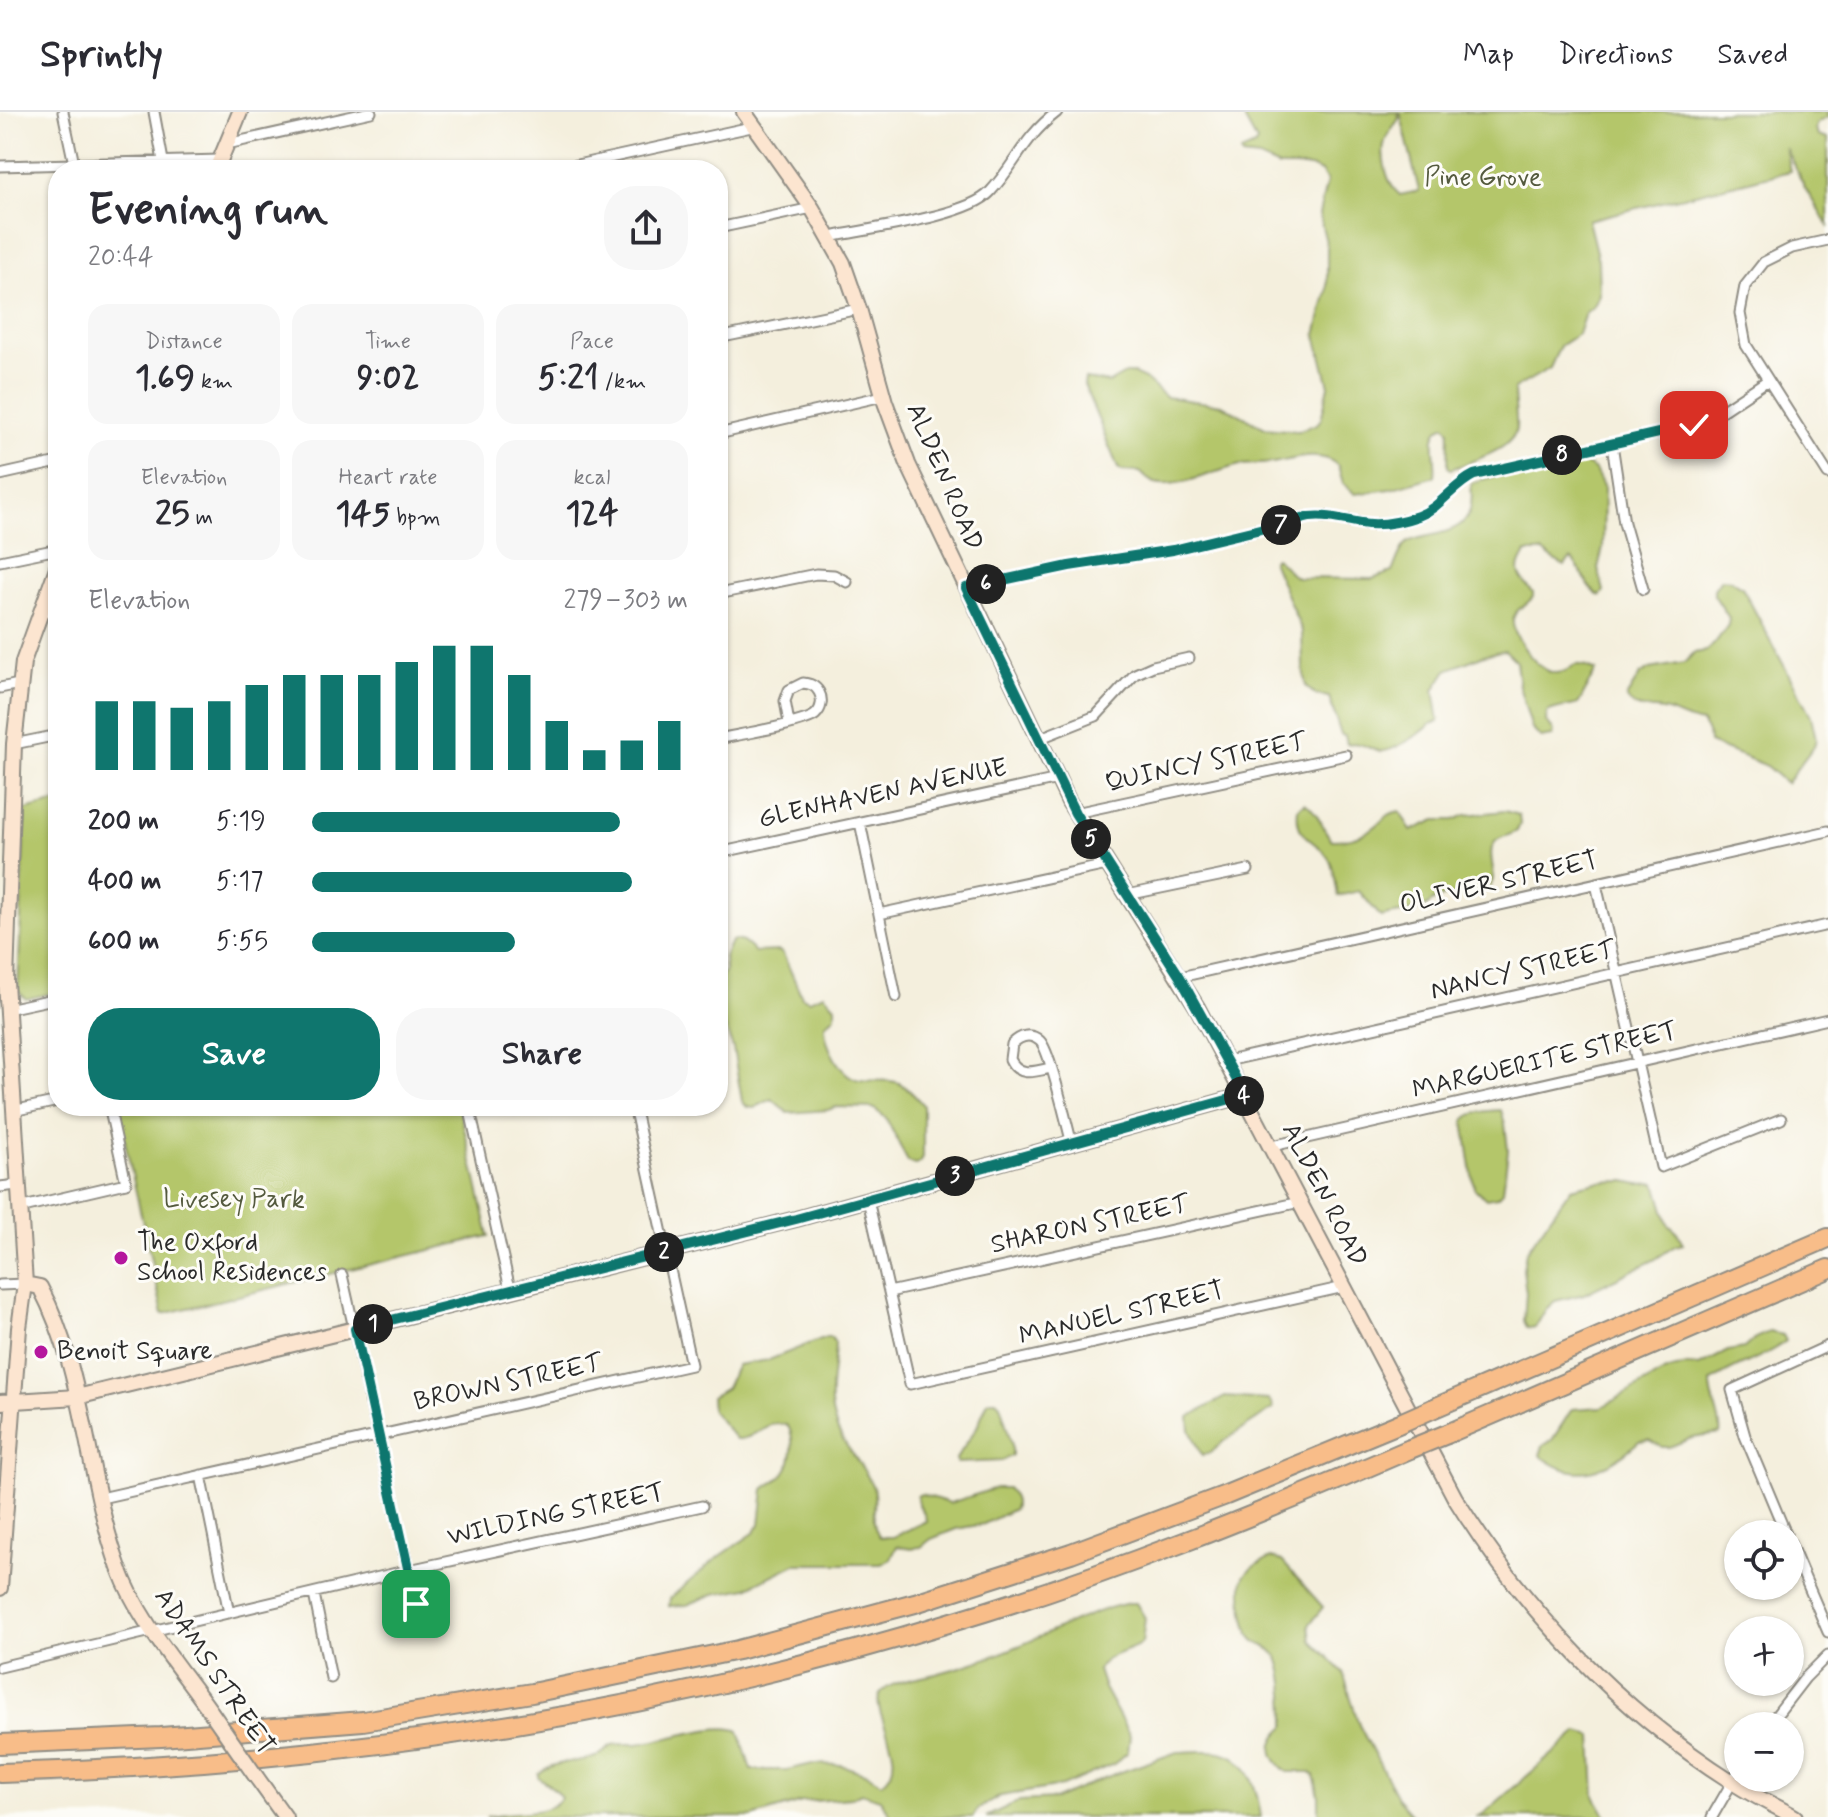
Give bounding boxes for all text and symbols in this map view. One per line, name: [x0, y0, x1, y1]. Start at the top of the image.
text: Sprintly: [40, 31, 163, 80]
text: Map: [1463, 37, 1514, 74]
text: Directions: [1558, 37, 1673, 74]
text: Saved: [1717, 37, 1788, 74]
park label: Pine Grove: [1425, 161, 1542, 195]
text: Evening run: [88, 182, 328, 240]
button: share: [604, 186, 688, 270]
text: 20:44: [88, 241, 153, 275]
text: Distance: [145, 328, 223, 356]
text: Time: [365, 328, 411, 356]
text: Pace: [570, 328, 614, 356]
text: 1.69: [135, 356, 195, 401]
text: 9:02: [357, 356, 419, 401]
text: 5:21: [538, 356, 599, 401]
text: km: [195, 368, 233, 396]
text: /km: [599, 368, 646, 396]
pin: [1660, 391, 1728, 459]
street label: ALDEN ROAD: [898, 398, 990, 556]
icon: check: [1672, 403, 1716, 447]
pin: 8: [1542, 435, 1582, 475]
text: 8: [1556, 441, 1568, 469]
text: Elevation: [141, 464, 227, 492]
text: Heart rate: [339, 464, 437, 492]
text: kcal: [574, 464, 610, 492]
text: 25: [155, 492, 190, 537]
text: 145: [336, 492, 390, 537]
text: 124: [565, 492, 619, 537]
text: m: [190, 504, 213, 532]
text: bpm: [390, 504, 441, 532]
pin: 7: [1261, 505, 1301, 545]
text: 7: [1274, 511, 1288, 539]
pin: 6: [966, 564, 1006, 604]
text: 6: [980, 570, 992, 598]
text: Elevation: [88, 584, 190, 618]
text: 279–303 m: [564, 584, 688, 618]
street label: QUINCY STREET: [1102, 725, 1311, 801]
street label: GLENHAVEN AVENUE: [756, 751, 1010, 837]
text: 200 m: [88, 805, 159, 839]
text: 5:19: [216, 805, 266, 839]
pin: 5: [1071, 819, 1111, 859]
text: 5: [1084, 825, 1098, 853]
street label: OLIVER STREET: [1396, 844, 1602, 922]
text: 400 m: [88, 865, 161, 899]
text: 5:17: [216, 865, 263, 899]
text: 600 m: [88, 925, 160, 959]
text: 5:55: [216, 925, 268, 959]
street label: NANCY STREET: [1427, 933, 1620, 1009]
button: Save: [88, 1008, 380, 1100]
button: Share: [396, 1008, 688, 1100]
street label: MARGUERITE STREET: [1409, 1014, 1681, 1108]
pin: 4: [1224, 1076, 1264, 1116]
text: 4: [1238, 1082, 1250, 1110]
street label: ALDEN ROAD: [1273, 1117, 1375, 1273]
pin: 3: [935, 1156, 975, 1196]
text: 3: [950, 1162, 960, 1190]
park label: Livesey Park: [163, 1183, 305, 1217]
street label: SHARON STREET: [988, 1187, 1194, 1263]
place label: The Oxford School Residences: [137, 1226, 327, 1290]
pin: 2: [644, 1232, 684, 1272]
text: 2: [659, 1238, 669, 1266]
marker: The Oxford School Residences: [112, 1249, 130, 1267]
street label: MANUEL STREET: [1016, 1274, 1228, 1354]
pin: 1: [353, 1304, 393, 1344]
text: 1: [368, 1310, 378, 1338]
place label: Benoit Square: [57, 1335, 212, 1369]
marker: Benoit Square: [32, 1343, 50, 1361]
street label: BROWN STREET: [411, 1346, 607, 1420]
street label: WILDING STREET: [444, 1475, 668, 1555]
map controls: [1724, 1520, 1804, 1792]
button: locate: [1724, 1520, 1804, 1600]
pin: [382, 1570, 450, 1638]
street label: ADAMS STREET: [146, 1582, 282, 1762]
icon: arrive: [394, 1582, 438, 1626]
button: +: [1724, 1616, 1804, 1696]
button: −: [1724, 1712, 1804, 1792]

